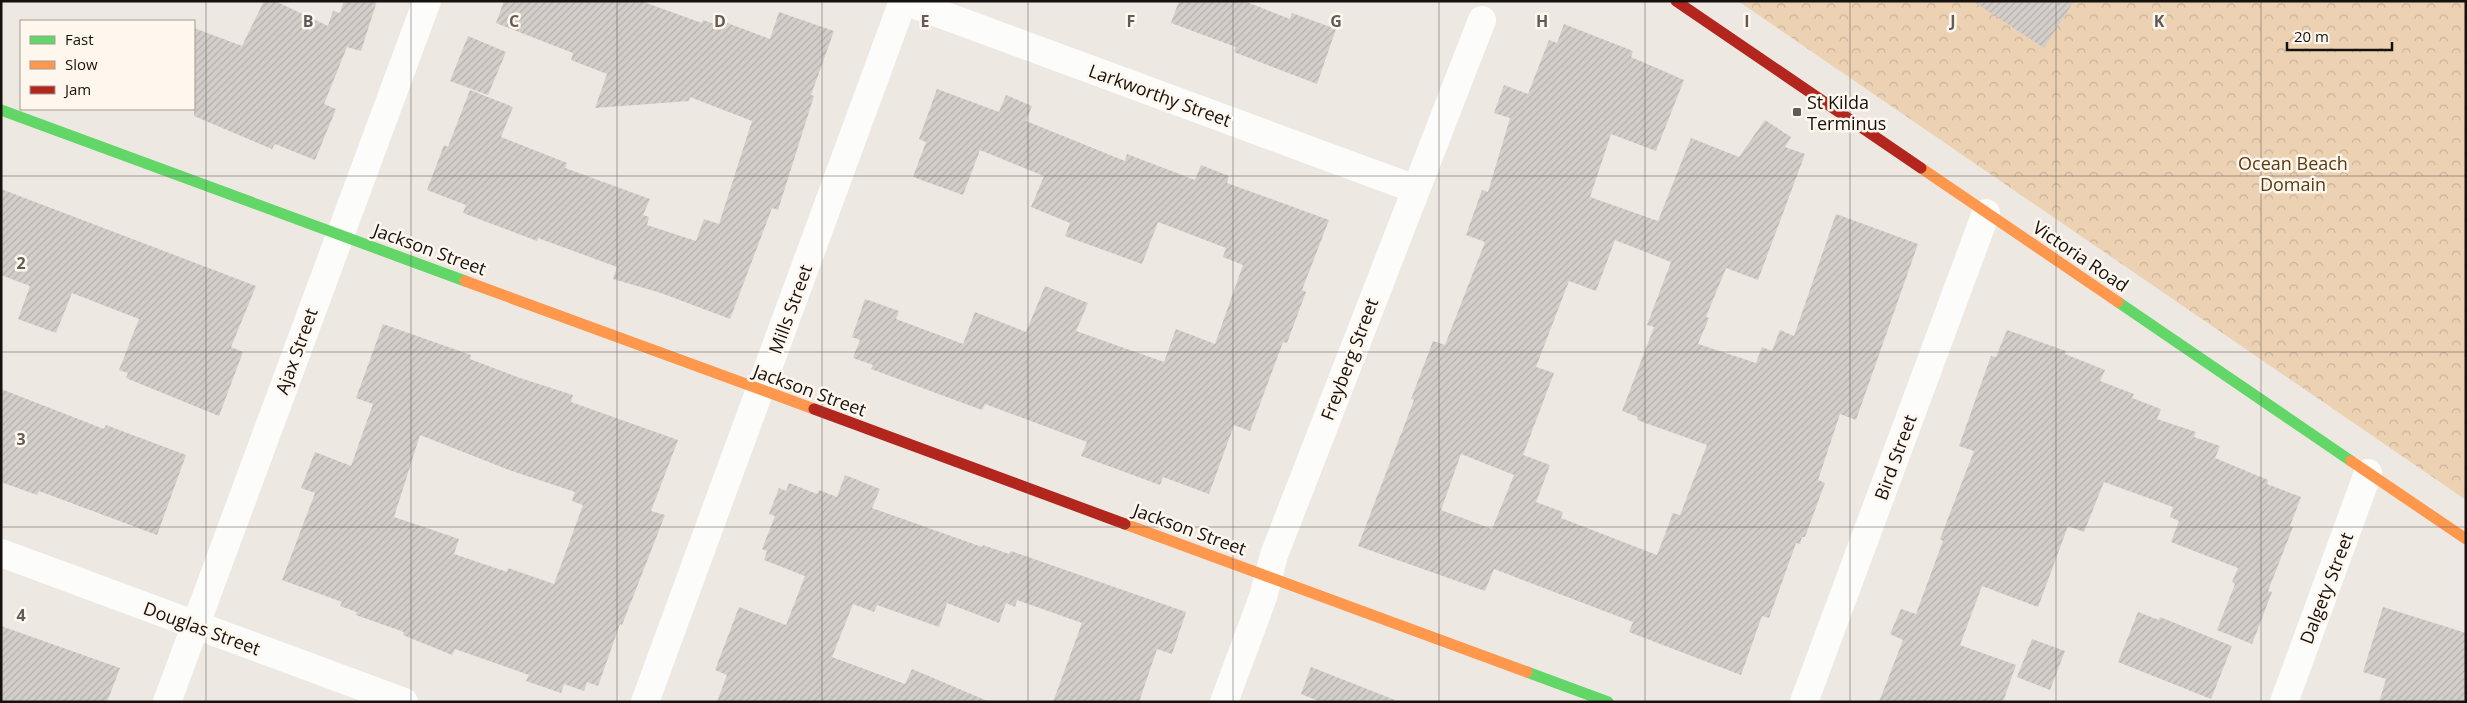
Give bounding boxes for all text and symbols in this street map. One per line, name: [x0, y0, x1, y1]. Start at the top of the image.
text: B: [303, 10, 313, 32]
text: C: [509, 10, 519, 32]
text: D: [714, 10, 726, 32]
text: E: [921, 10, 930, 32]
text: F: [1127, 10, 1135, 32]
text: G: [1330, 10, 1342, 32]
text: H: [1536, 10, 1548, 32]
text: I: [1744, 10, 1750, 32]
text: J: [1948, 10, 1956, 32]
text: K: [2154, 10, 2165, 32]
legend: [20, 20, 195, 110]
scale bar: [2287, 20, 2392, 52]
text: 20 m: [2294, 26, 2329, 46]
text: Fast: [65, 29, 94, 49]
text: Slow: [65, 54, 98, 74]
street label: Larkworthy Street: [1086, 58, 1234, 132]
text: Jam: [63, 79, 91, 99]
place label: St Kilda Terminus: [1807, 90, 1886, 135]
marker: St Kilda Terminus: [1791, 106, 1803, 118]
park label: Ocean Beach Domain: [2238, 151, 2348, 196]
street label: Victoria Road: [2028, 215, 2134, 297]
street label: Jackson Street: [368, 217, 490, 281]
text: 2: [16, 252, 26, 274]
street label: Mills Street: [763, 261, 817, 357]
street label: Freyberg Street: [1315, 294, 1383, 424]
street label: Ajax Street: [269, 304, 323, 398]
street label: Jackson Street: [748, 358, 870, 422]
street label: Bird Street: [1868, 411, 1922, 503]
text: 3: [16, 428, 26, 450]
street label: Jackson Street: [1128, 497, 1250, 561]
street label: Dalgety Street: [2294, 529, 2358, 647]
street label: Douglas Street: [140, 596, 264, 660]
text: 4: [16, 604, 26, 626]

